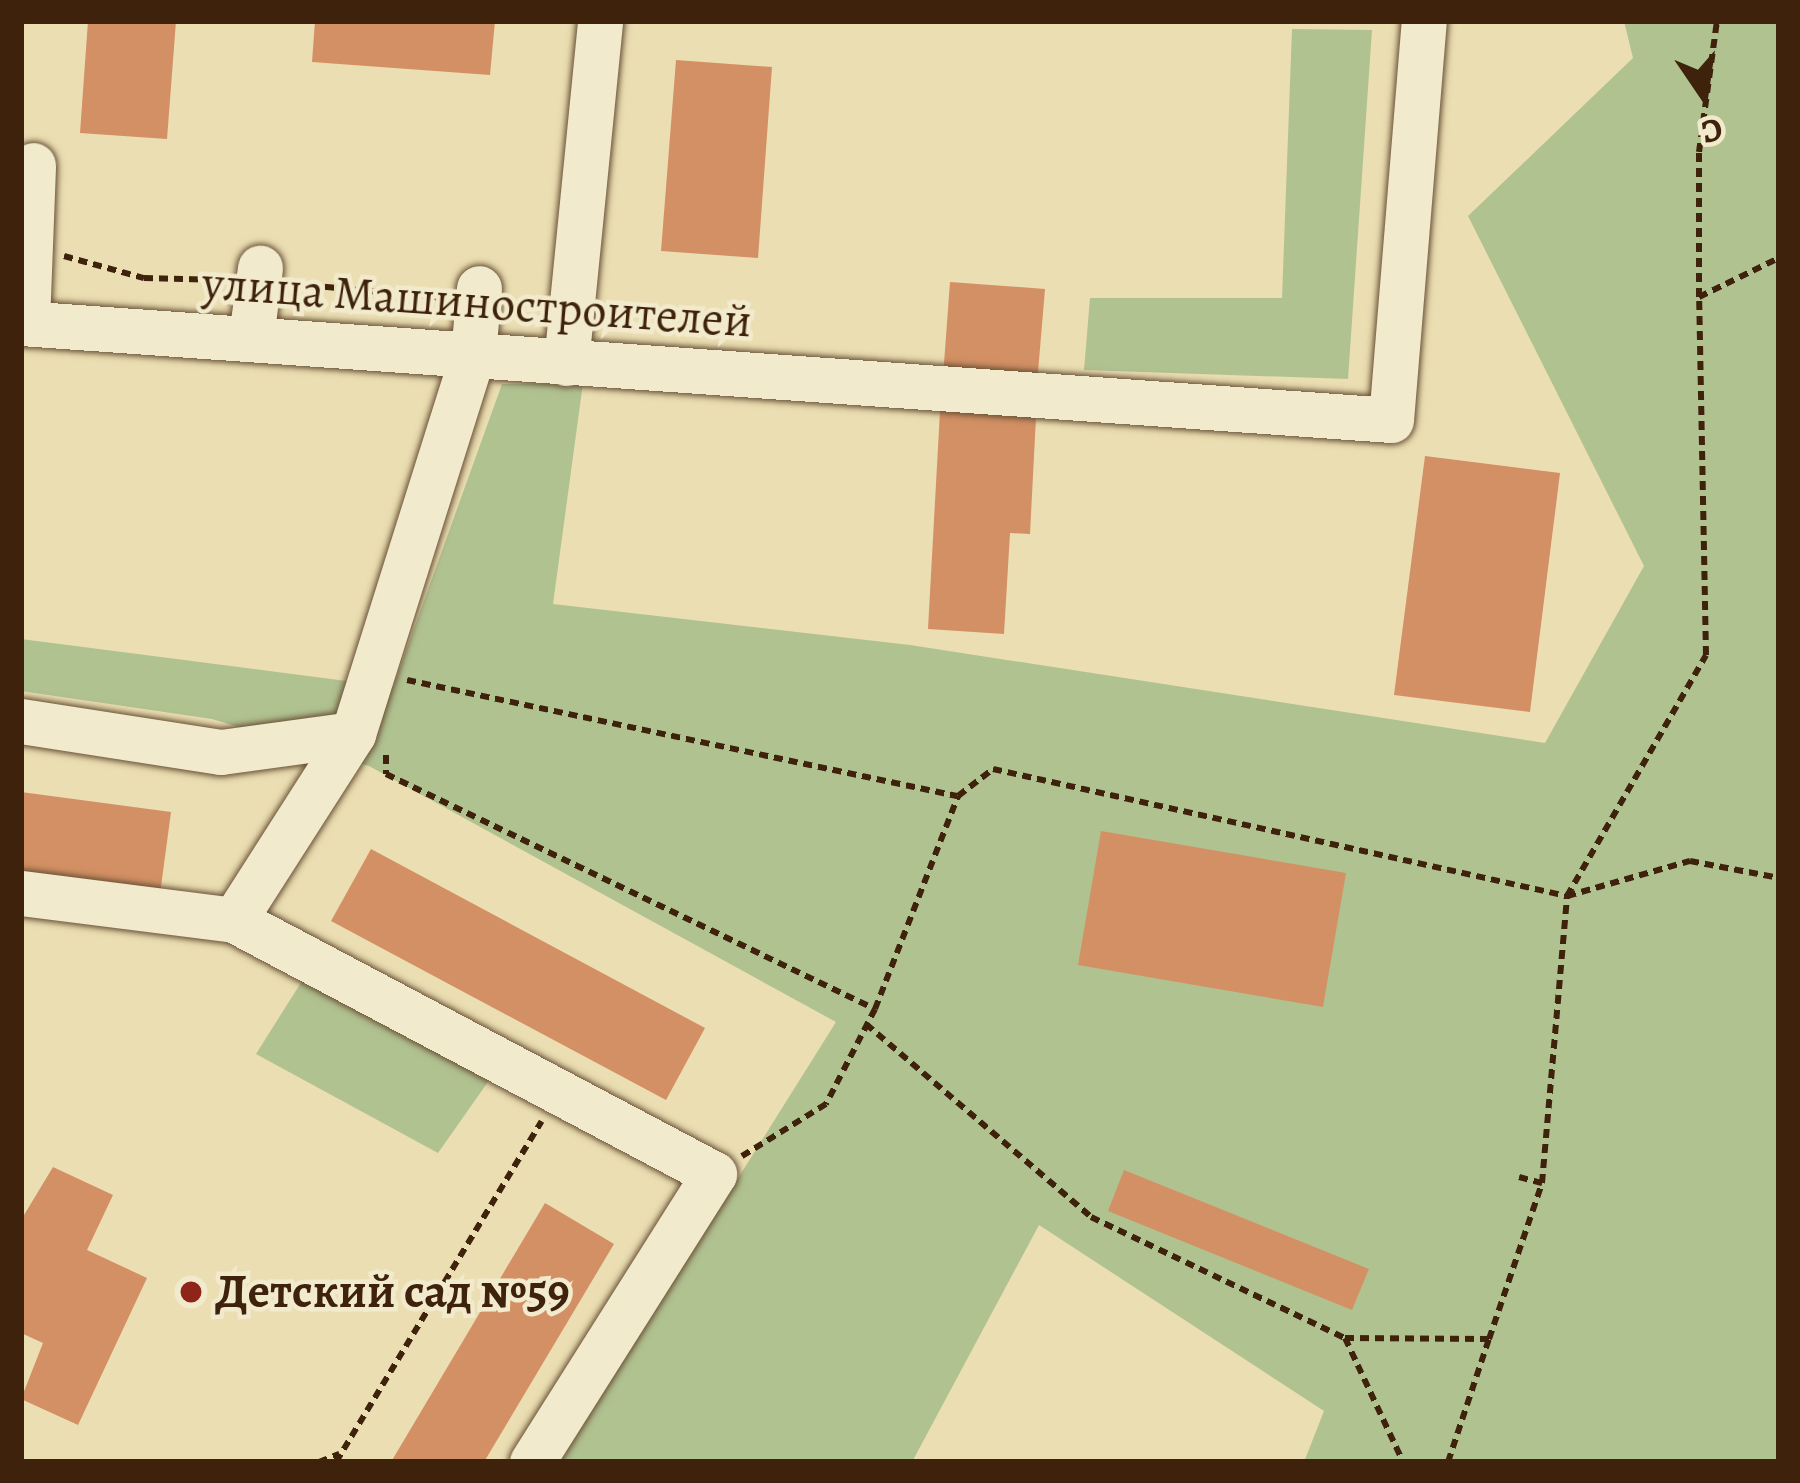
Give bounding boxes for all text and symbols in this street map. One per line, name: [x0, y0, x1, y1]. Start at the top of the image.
north arrow: [1644, 36, 1764, 156]
text: С: [1697, 107, 1727, 156]
street label: улица Машиностроителей: [200, 254, 754, 350]
place label: Детский сад №59: [215, 1263, 570, 1321]
marker: Детский сад №59: [178, 1279, 204, 1305]

